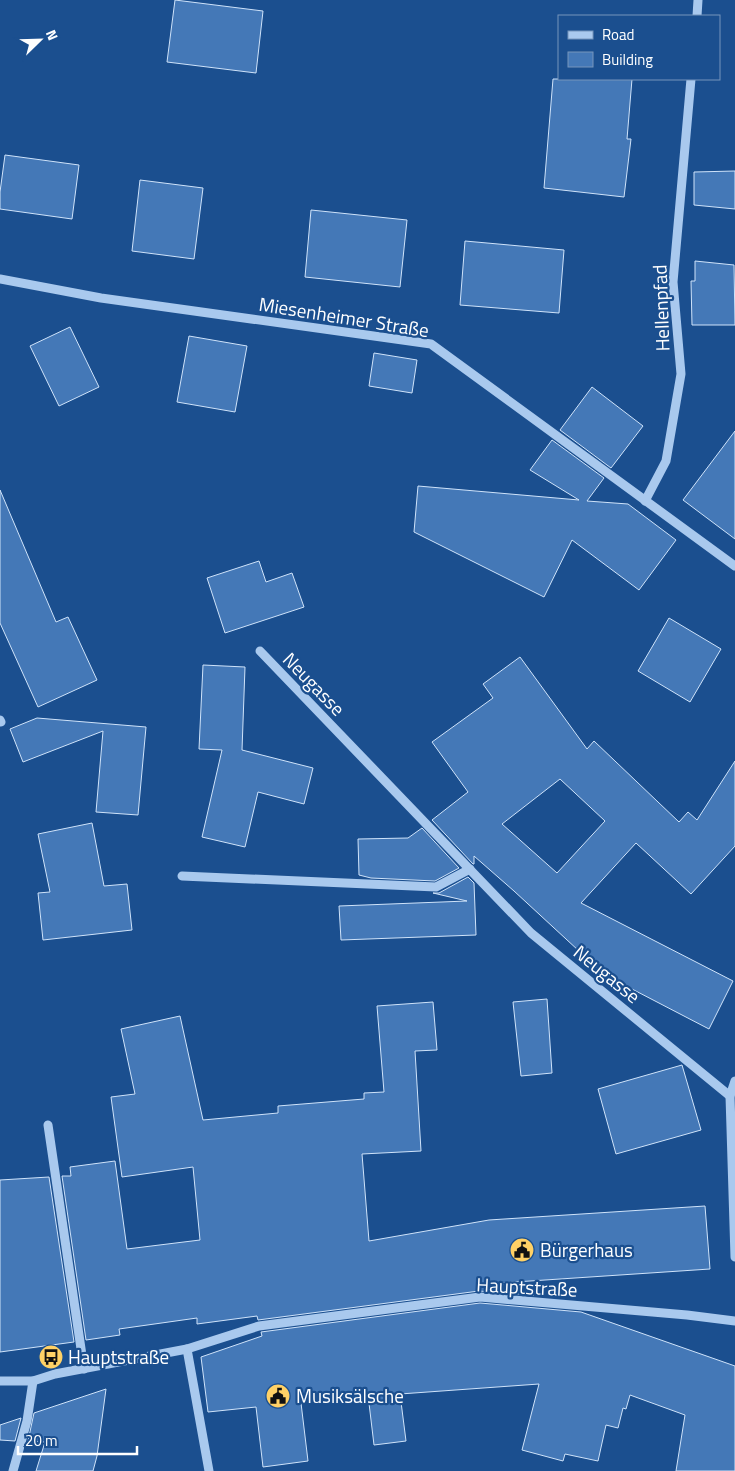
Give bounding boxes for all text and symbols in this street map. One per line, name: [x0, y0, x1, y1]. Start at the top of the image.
north arrow: [15, 15, 65, 65]
legend: [558, 15, 720, 80]
text: Road: [602, 23, 634, 46]
text: N: [41, 26, 64, 43]
text: Building: [602, 48, 653, 71]
street label: Hellenpfad: [644, 264, 677, 352]
street label: Miesenheimer Straße: [257, 289, 431, 344]
street label: Neugasse: [276, 645, 352, 722]
street label: Neugasse: [567, 937, 647, 1010]
place label: Bürgerhaus: [540, 1235, 633, 1264]
public building icon: Bürgerhaus: [509, 1237, 535, 1263]
street label: Hauptstraße: [476, 1269, 578, 1304]
place label: Hauptstraße: [68, 1342, 169, 1371]
bus stop icon: Hauptstraße: [38, 1344, 64, 1370]
place label: Musiksälsche: [296, 1381, 404, 1410]
public building icon: Musiksälsche: [265, 1383, 291, 1409]
scale bar: [18, 1424, 136, 1456]
text: 20 m: [25, 1429, 58, 1452]

